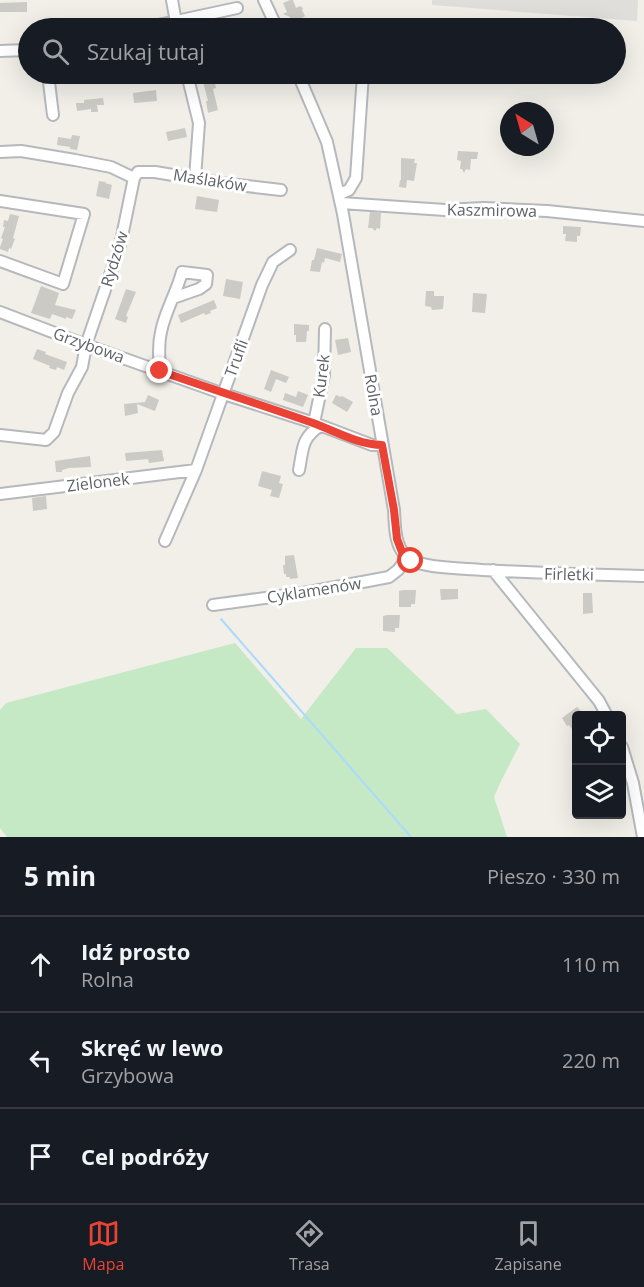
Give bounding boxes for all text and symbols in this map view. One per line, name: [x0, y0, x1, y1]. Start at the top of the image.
search box: [18, 18, 626, 84]
icon: search: [39, 35, 72, 68]
text: Szukaj tutaj: [87, 36, 205, 66]
north arrow: [500, 102, 554, 156]
street label: Maślaków: [172, 163, 249, 197]
street label: Kaszmirowa: [447, 198, 537, 222]
street label: Rydzów: [95, 228, 133, 290]
street label: Grzybowa: [50, 322, 128, 368]
street label: Trufli: [219, 336, 253, 380]
street label: Kurek: [307, 352, 335, 399]
route end: [146, 357, 172, 383]
street label: Rolna: [359, 372, 389, 418]
street label: Zielonek: [65, 467, 131, 497]
route start: [397, 547, 423, 573]
street label: Firletki: [544, 563, 594, 585]
street label: Cyklamenów: [265, 572, 363, 608]
map controls: [572, 711, 626, 819]
button: locate: [572, 711, 626, 765]
button: layers: [572, 765, 626, 819]
text: 5 min: [24, 858, 96, 894]
text: Pieszo · 330 m: [487, 863, 620, 890]
text: Idź prosto: [81, 936, 190, 966]
icon: ahead: [24, 948, 57, 981]
text: 110 m: [562, 951, 620, 978]
text: Rolna: [81, 966, 134, 993]
text: Skręć w lewo: [81, 1032, 223, 1062]
icon: left: [24, 1044, 57, 1077]
text: 220 m: [562, 1047, 620, 1074]
text: Grzybowa: [81, 1062, 174, 1089]
icon: arrive: [24, 1140, 57, 1173]
text: Cel podróży: [81, 1141, 209, 1171]
tab: Mapa: [82, 1217, 124, 1275]
tab: Trasa: [289, 1217, 330, 1275]
tab: Zapisane: [494, 1217, 562, 1275]

